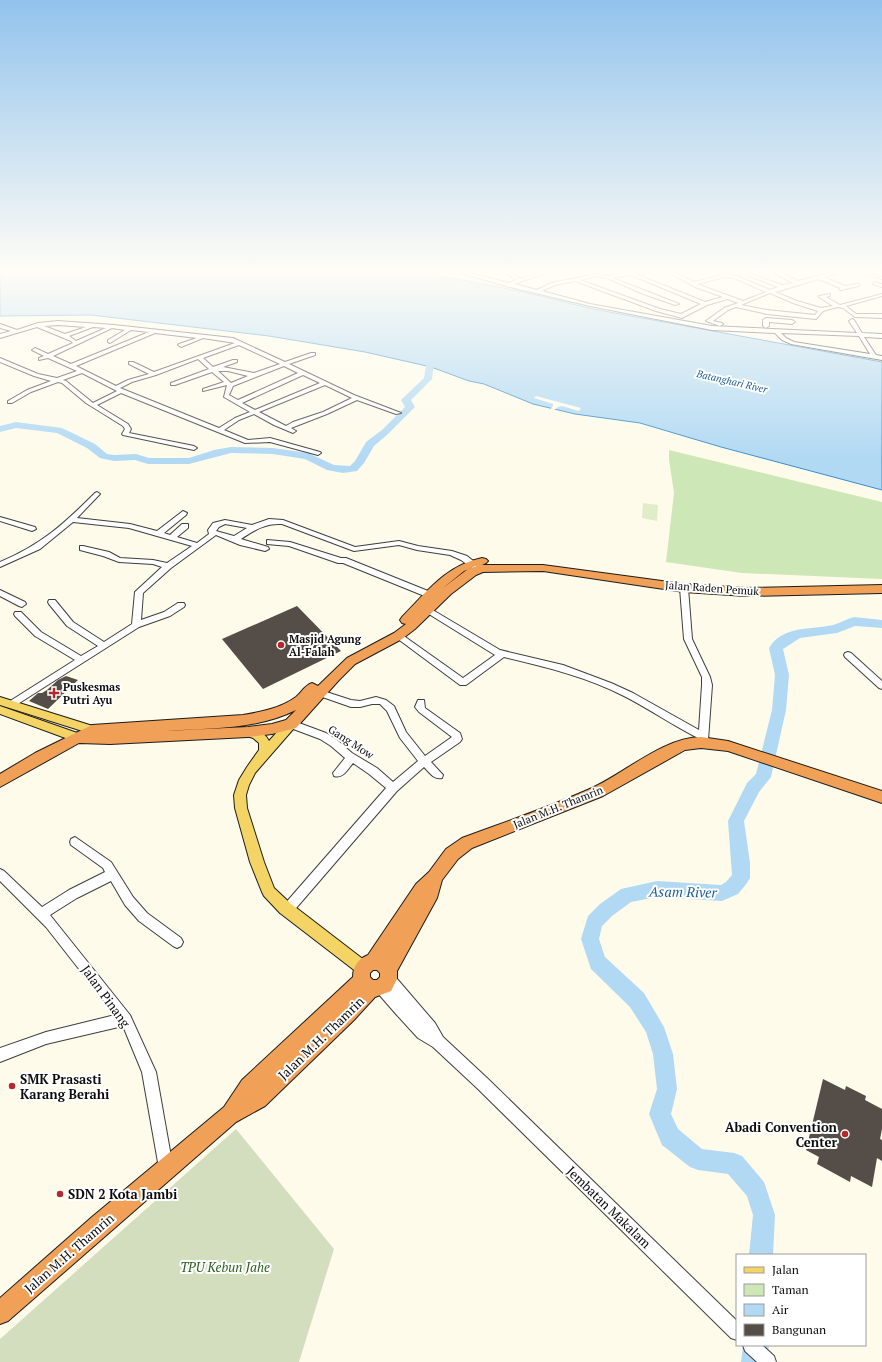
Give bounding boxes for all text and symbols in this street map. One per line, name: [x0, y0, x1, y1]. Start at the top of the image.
water label: Batanghari River: [694, 367, 770, 396]
street label: Jalan Raden Pemuk: [665, 578, 760, 598]
place label: Masjid Agung Al-Falah: [289, 632, 362, 659]
marker: Masjid Agung Al-Falah: [276, 640, 286, 650]
place label: Puskesmas Putri Ayu: [63, 680, 120, 707]
marker: Puskesmas Putri Ayu: [48, 687, 60, 699]
street label: Gang Mow: [326, 722, 377, 762]
street label: Jalan M.H. Thamrin: [511, 782, 605, 831]
water label: Asam River: [648, 881, 718, 902]
street label: Jalan Pinang: [77, 961, 135, 1031]
street label: Jalan M.H. Thamrin: [274, 992, 368, 1084]
place label: SMK Prasasti Karang Berahi: [20, 1070, 109, 1103]
marker: SMK Prasasti Karang Berahi: [7, 1081, 17, 1091]
place label: Abadi Convention Center: [725, 1118, 838, 1151]
marker: Abadi Convention Center: [840, 1129, 850, 1139]
street label: Jembatan Makalam: [563, 1162, 655, 1252]
place label: SDN 2 Kota Jambi: [68, 1185, 177, 1203]
marker: SDN 2 Kota Jambi: [55, 1189, 65, 1199]
street label: Jalan M.H. Thamrin: [20, 1209, 118, 1297]
legend: [736, 1254, 866, 1346]
park label: TPU Kebun Jahe: [180, 1258, 270, 1276]
text: Jalan: [772, 1262, 799, 1277]
text: Taman: [772, 1282, 809, 1297]
text: Air: [772, 1302, 789, 1317]
text: Bangunan: [772, 1322, 826, 1337]

